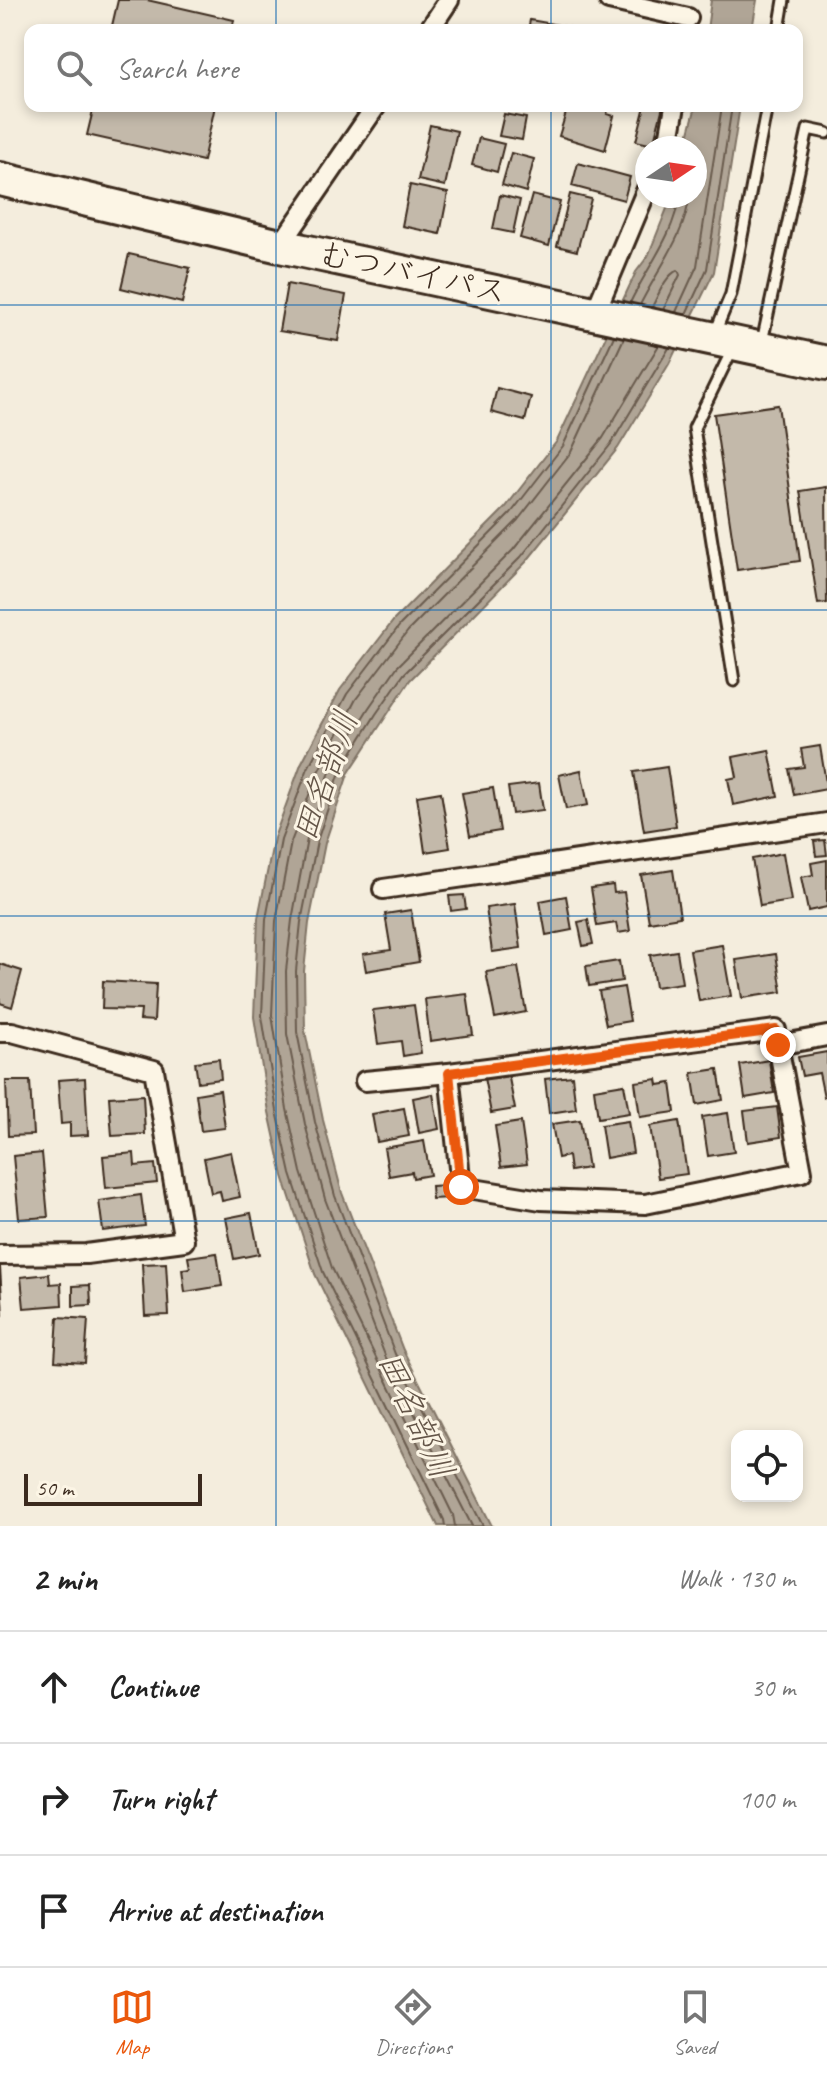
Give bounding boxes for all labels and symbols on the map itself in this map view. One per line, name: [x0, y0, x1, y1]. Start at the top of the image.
north arrow: [635, 136, 707, 208]
street label: むつバイパス: [315, 233, 511, 313]
water label: 田名部川: [283, 705, 367, 847]
route end: [760, 1027, 796, 1063]
route start: [443, 1169, 479, 1205]
water label: 田名部川: [368, 1344, 464, 1486]
scale bar: [24, 1470, 202, 1506]

